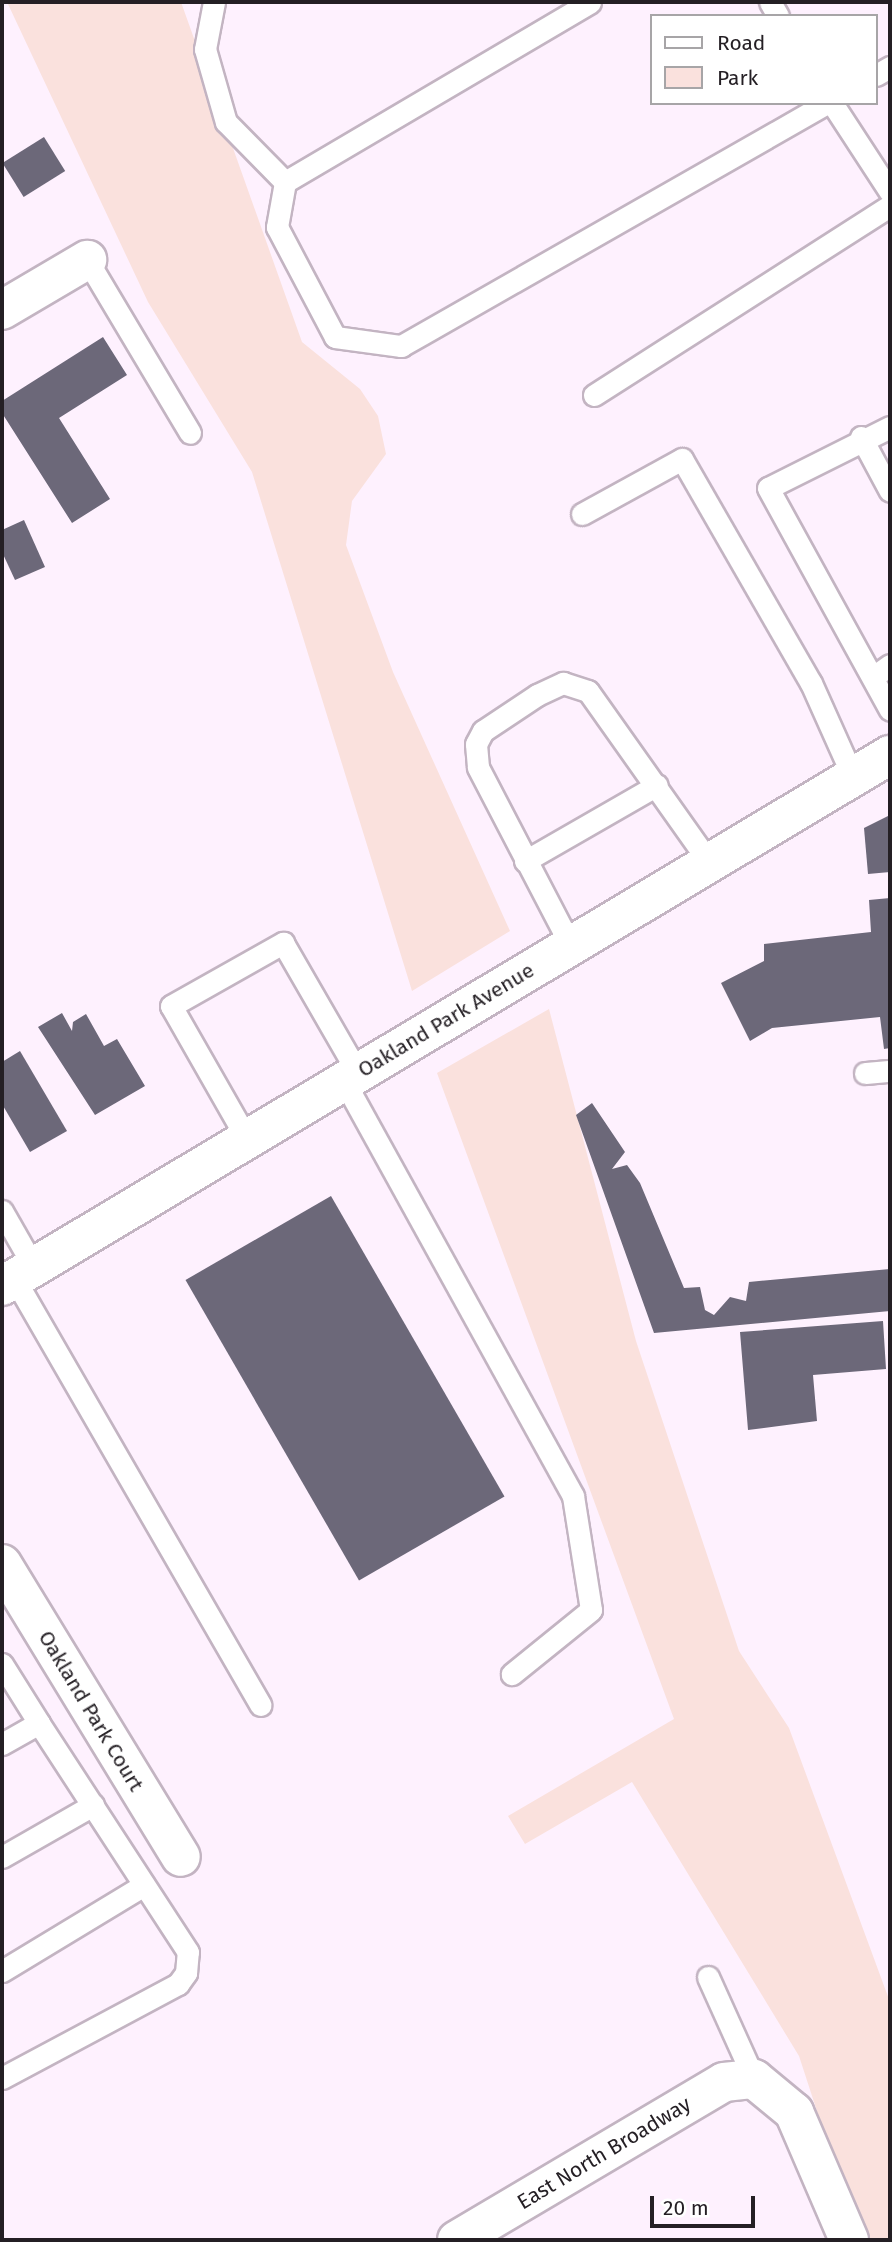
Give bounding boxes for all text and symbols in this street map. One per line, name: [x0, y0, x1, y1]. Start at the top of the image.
legend: [650, 14, 878, 105]
text: Road: [717, 30, 765, 56]
text: Park: [717, 65, 758, 91]
street label: Oakland Park Avenue: [353, 957, 539, 1083]
street label: Oakland Park Court: [33, 1626, 149, 1796]
street label: East North Broadway: [513, 2091, 695, 2215]
scale bar: [654, 2182, 759, 2226]
text: 20 m: [663, 2195, 709, 2221]

